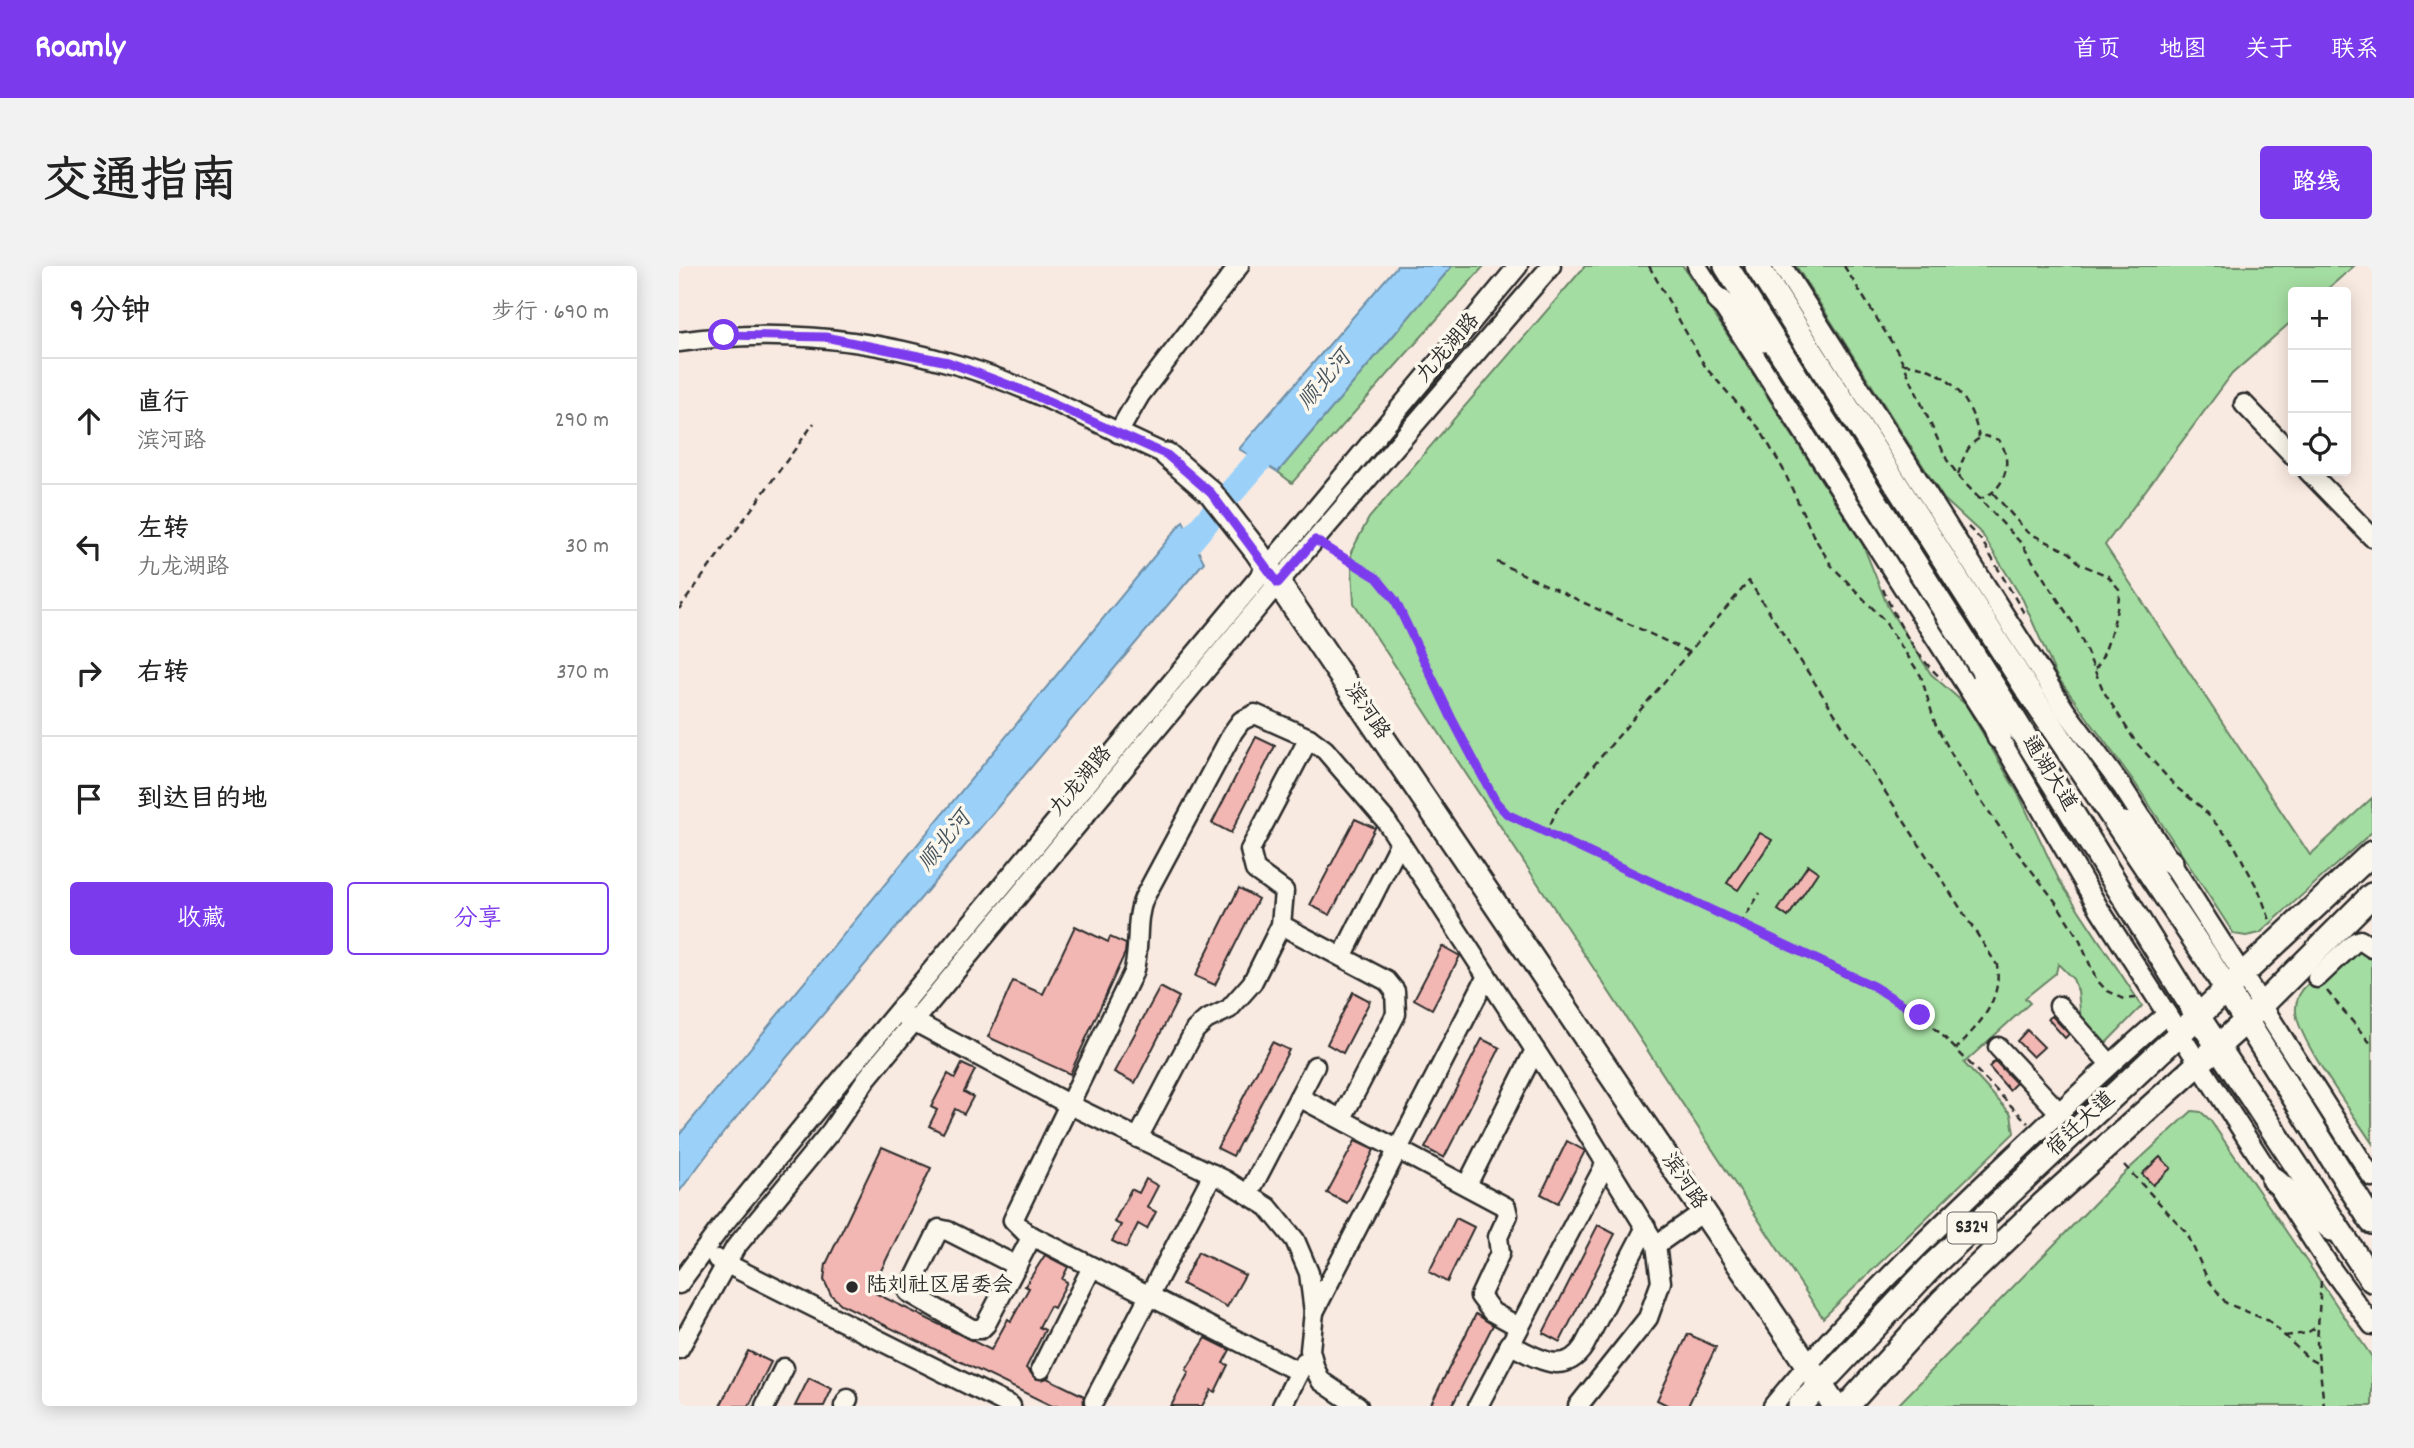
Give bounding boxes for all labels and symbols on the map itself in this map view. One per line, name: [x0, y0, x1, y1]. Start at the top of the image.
street label: 九龙湖路: [1410, 307, 1488, 391]
route start: [708, 319, 739, 350]
water label: 顺北河: [1291, 341, 1363, 418]
street label: 滨河路: [1336, 677, 1396, 747]
street label: 通湖大道: [2013, 730, 2083, 818]
street label: 九龙湖路: [1044, 740, 1120, 824]
water label: 顺北河: [911, 802, 983, 879]
route end: [1904, 999, 1935, 1030]
street label: 宿迁大道: [2041, 1085, 2123, 1165]
street label: 滨河路: [1653, 1147, 1713, 1217]
road number: S324: [1947, 1212, 1997, 1244]
place label: 陆刘社区居委会: [866, 1272, 1013, 1302]
marker: 陆刘社区居委会: [844, 1279, 860, 1295]

